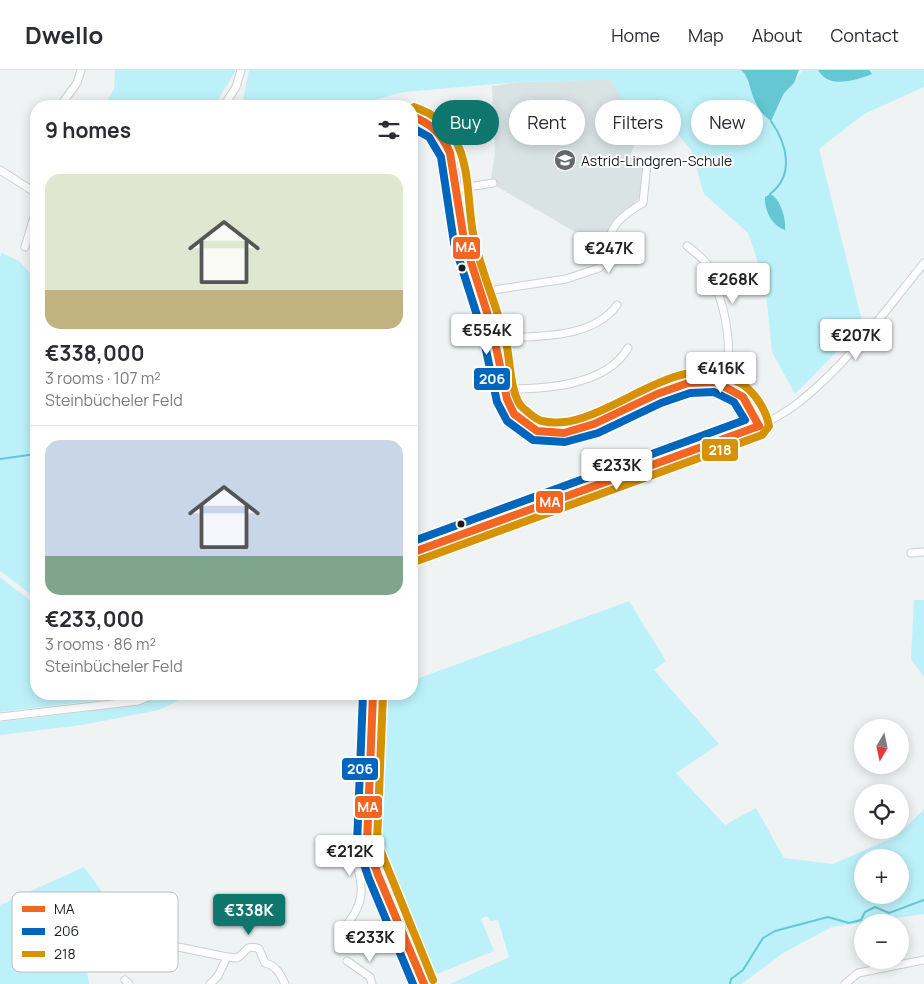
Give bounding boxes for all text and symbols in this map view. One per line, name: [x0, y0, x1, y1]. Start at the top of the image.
text: Dwello: [25, 18, 103, 51]
text: Home: [611, 23, 660, 47]
text: Map: [688, 23, 724, 47]
text: About: [752, 23, 802, 47]
text: Contact: [830, 23, 899, 47]
chip: Buy: [432, 100, 499, 145]
chip: Rent: [509, 100, 585, 145]
chip: Filters: [595, 100, 681, 145]
chip: New: [691, 100, 763, 145]
text: 9 homes: [45, 116, 131, 144]
icon: filters: [375, 116, 403, 144]
school or university icon: Astrid-Lindgren-Schule: [553, 148, 577, 172]
place label: Astrid-Lindgren-Schule: [581, 151, 732, 170]
icon: home: [179, 207, 269, 297]
pin: €247K: [574, 232, 644, 274]
line badge: MA: [452, 236, 481, 260]
text: MA: [455, 237, 477, 256]
text: €247K: [585, 237, 633, 259]
pin: €268K: [698, 262, 768, 305]
unlabelled marker: [457, 263, 467, 273]
text: €268K: [708, 268, 758, 290]
pin: €554K: [452, 314, 522, 356]
pin: €207K: [821, 318, 891, 361]
text: €554K: [462, 319, 512, 341]
text: €207K: [831, 324, 881, 346]
text: €338,000: [45, 339, 144, 367]
pin: €416K: [686, 352, 756, 394]
text: €416K: [697, 357, 745, 379]
text: 3 rooms · 107 m²: [45, 367, 161, 389]
line badge: 206: [473, 367, 511, 391]
text: 206: [479, 369, 505, 388]
text: Steinbücheler Feld: [45, 389, 183, 411]
line badge: 218: [701, 438, 739, 462]
text: 218: [708, 440, 732, 459]
pin: €233K: [582, 448, 652, 491]
text: €233K: [592, 454, 642, 476]
icon: home: [179, 472, 269, 562]
line badge: MA: [535, 490, 564, 514]
text: MA: [539, 492, 561, 511]
unlabelled marker: [456, 519, 466, 529]
text: €233,000: [45, 605, 144, 633]
text: 3 rooms · 86 m²: [45, 633, 156, 655]
text: Steinbücheler Feld: [45, 655, 183, 677]
north arrow: [854, 719, 909, 774]
map controls: [854, 719, 909, 969]
line badge: 206: [341, 757, 379, 781]
text: 206: [347, 759, 373, 778]
button: locate: [854, 784, 909, 839]
line badge: MA: [354, 795, 383, 819]
text: MA: [357, 797, 379, 816]
pin: €212K: [315, 834, 385, 877]
text: €212K: [326, 840, 374, 862]
button: +: [854, 849, 909, 904]
legend: [12, 892, 178, 972]
pin: €338K: [214, 894, 284, 936]
text: MA: [54, 899, 75, 918]
text: €338K: [224, 899, 274, 921]
button: −: [854, 914, 909, 969]
pin: €233K: [335, 920, 405, 963]
text: 206: [54, 921, 79, 940]
text: €233K: [345, 926, 395, 948]
text: 218: [54, 944, 76, 963]

